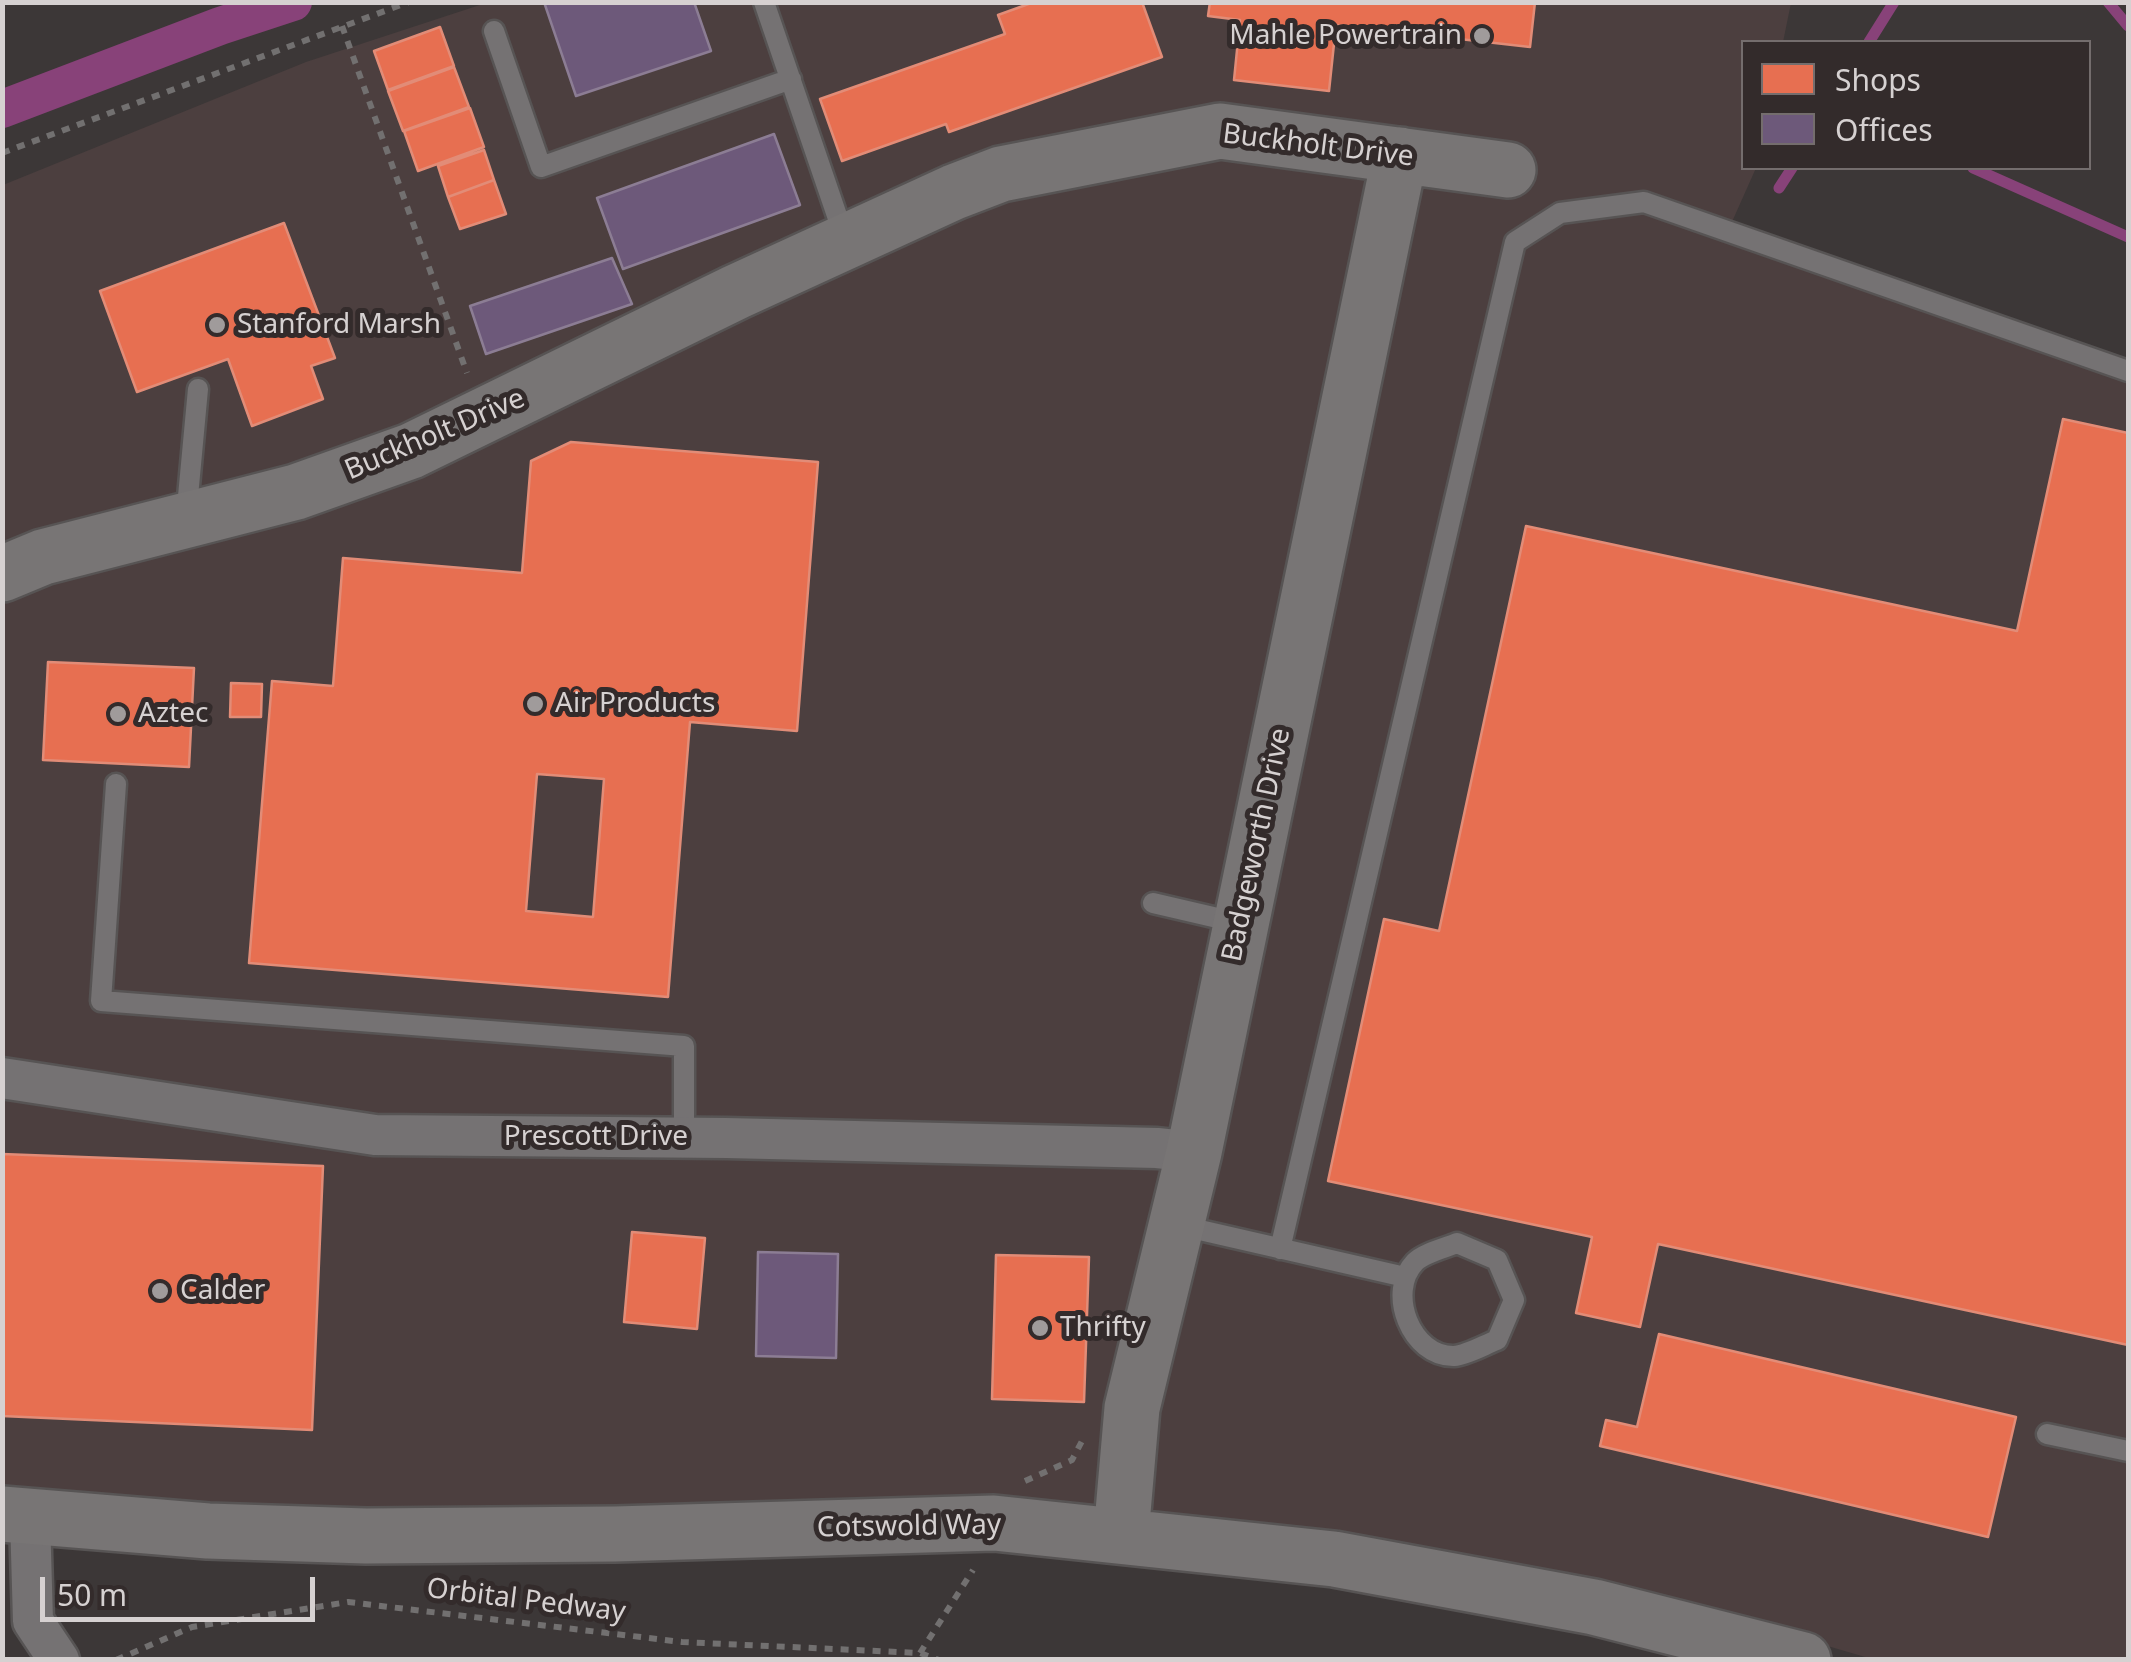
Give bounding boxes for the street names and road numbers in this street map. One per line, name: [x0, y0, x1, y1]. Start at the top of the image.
street label: Buckholt Drive: [1221, 118, 1415, 174]
street label: Buckholt Drive: [340, 382, 530, 488]
street label: Badgeworth Drive: [1216, 725, 1298, 965]
street label: Prescott Drive: [504, 1120, 688, 1154]
street label: Cotswold Way: [817, 1509, 1001, 1545]
street label: Orbital Pedway: [425, 1572, 627, 1630]

